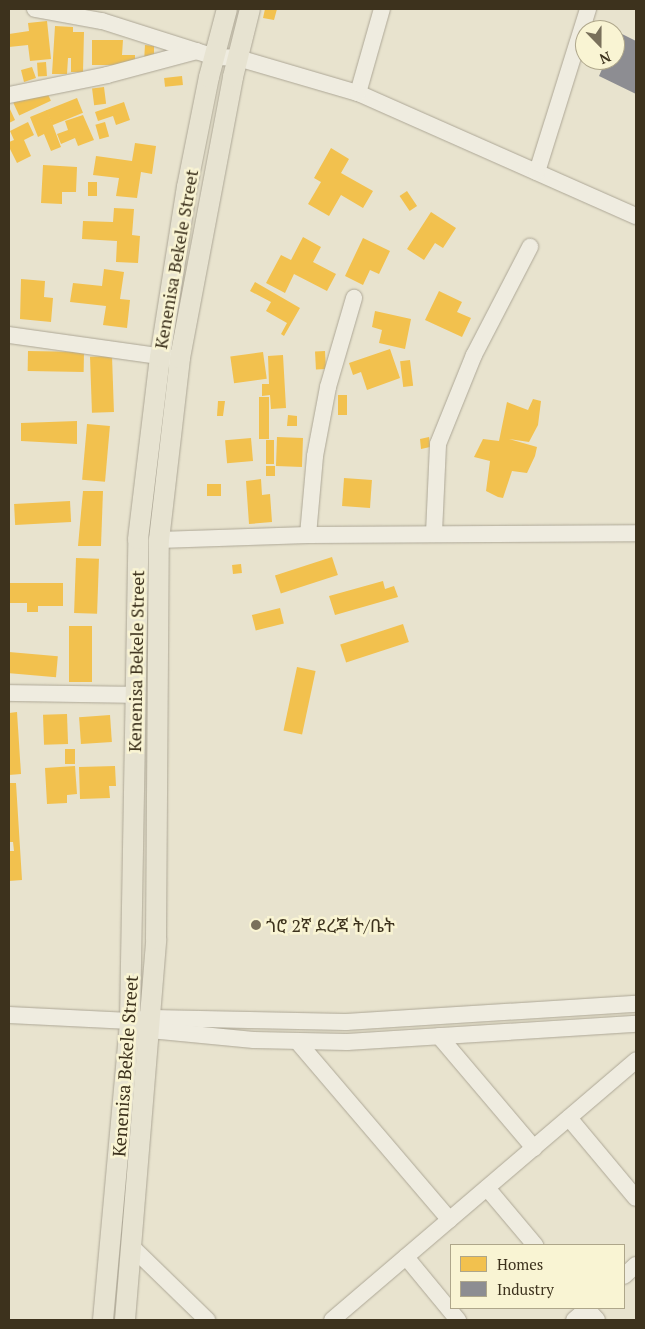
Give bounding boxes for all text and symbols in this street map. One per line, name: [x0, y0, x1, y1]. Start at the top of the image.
north arrow: [575, 20, 625, 70]
text: N: [597, 48, 614, 69]
street label: Kenenisa Bekele Street: [150, 167, 202, 351]
street label: Kenenisa Bekele Street: [124, 570, 148, 752]
place label: ጎሮ 2ኛ ደረጃ ት/ቤት: [266, 914, 395, 936]
marker: ጎሮ 2ኛ ደረጃ ት/ቤት: [250, 919, 262, 931]
street label: Kenenisa Bekele Street: [108, 974, 142, 1158]
legend: [450, 1244, 625, 1309]
text: Homes: [497, 1254, 543, 1274]
text: Industry: [497, 1279, 554, 1299]

